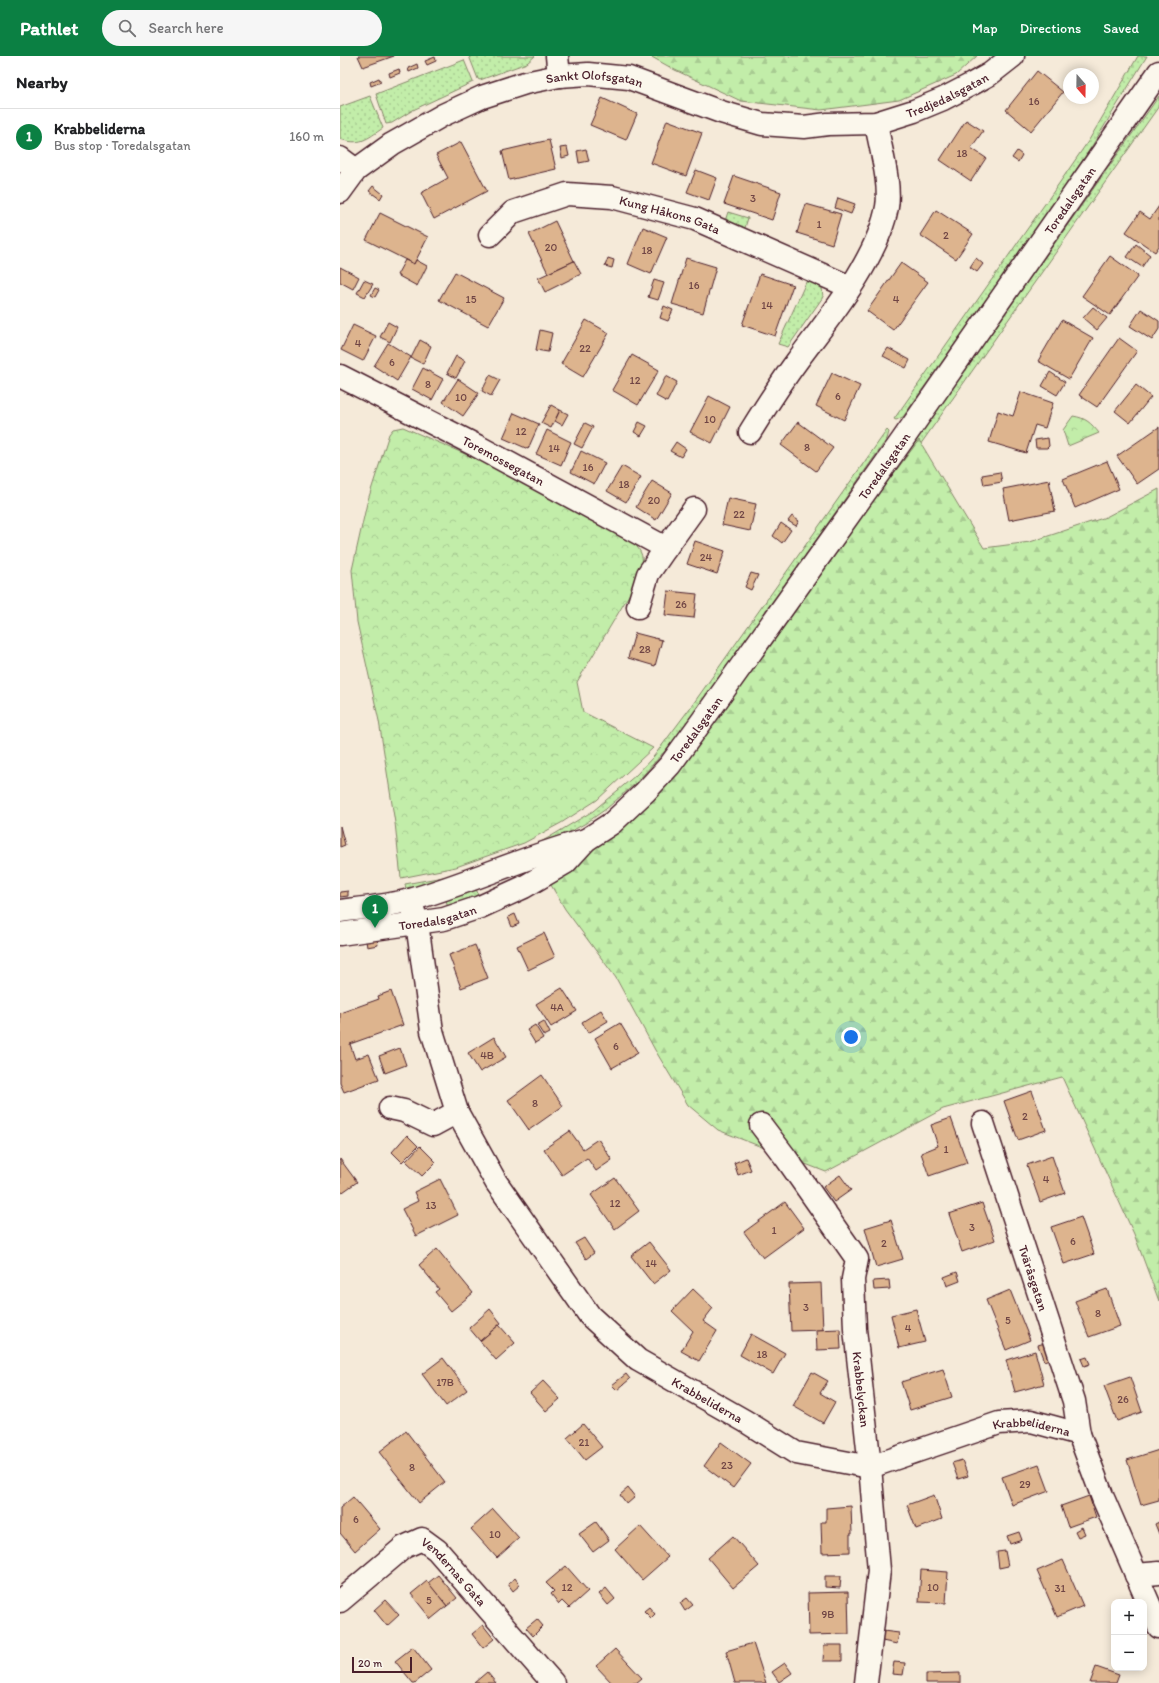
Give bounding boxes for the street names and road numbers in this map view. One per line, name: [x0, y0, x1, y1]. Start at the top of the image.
street label: Sankt Olofsgatan: [544, 66, 646, 90]
street label: Tredjedalsgatan: [904, 69, 991, 121]
street label: Toredalsgatan: [1041, 163, 1099, 237]
street label: Kung Håkons Gata: [618, 192, 723, 237]
street label: Toredalsgatan: [855, 429, 913, 502]
street label: Toremossegatan: [460, 432, 548, 489]
street label: Toredalsgatan: [666, 692, 725, 766]
street label: Toredalsgatan: [398, 901, 479, 933]
street label: Tväråsgatan: [1016, 1243, 1052, 1313]
street label: Krabbelyckan: [850, 1351, 873, 1428]
street label: Krabbeliderna: [669, 1373, 746, 1426]
street label: Krabbeliderna: [990, 1413, 1072, 1439]
street label: Vendernas Gata: [418, 1534, 490, 1609]

